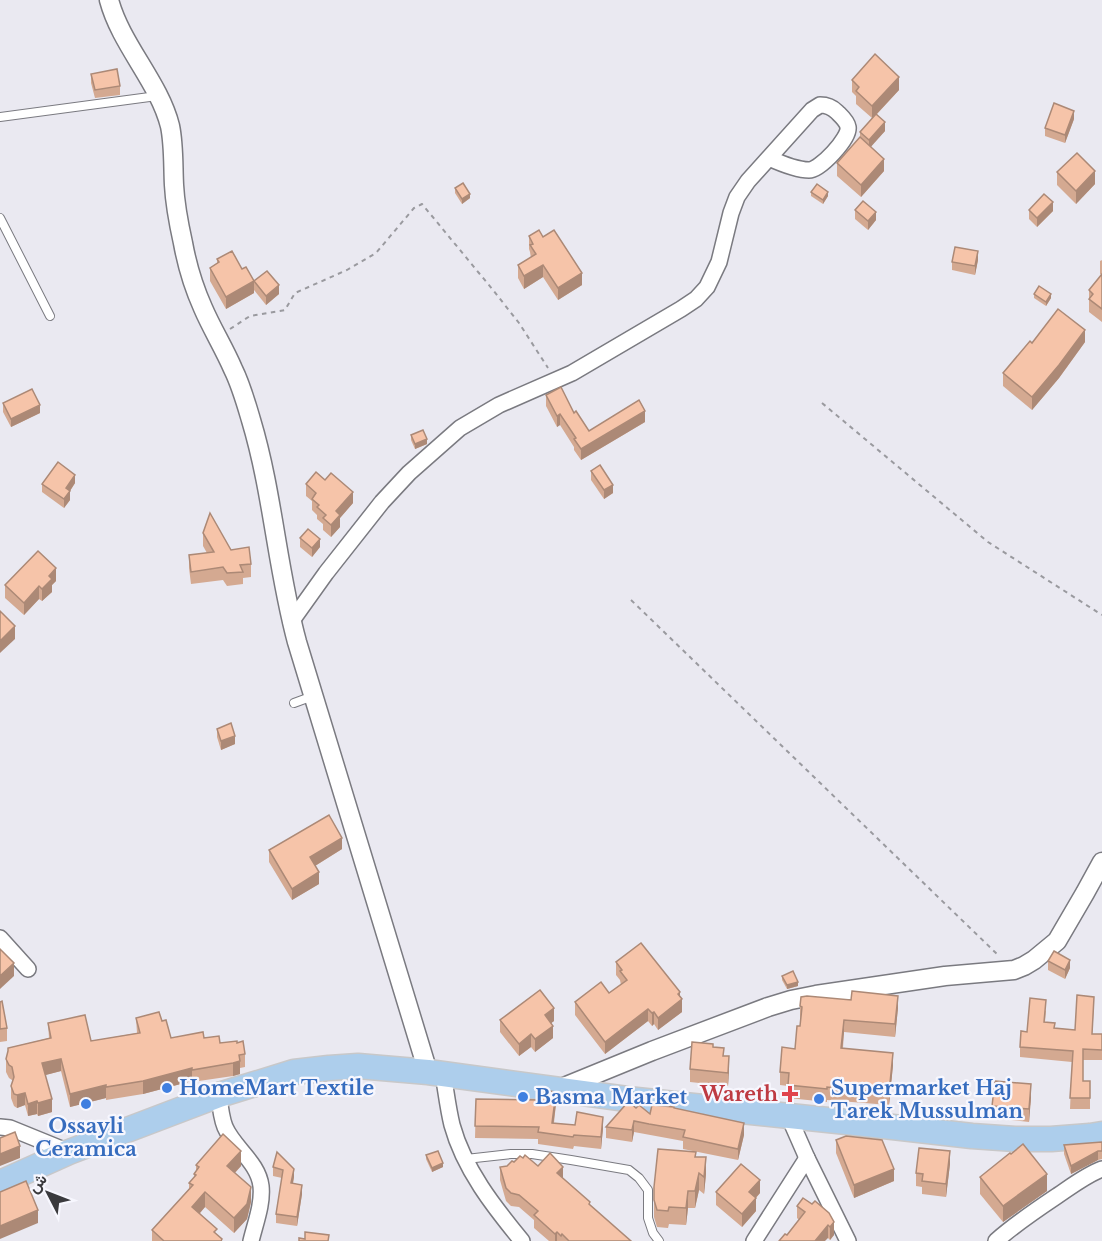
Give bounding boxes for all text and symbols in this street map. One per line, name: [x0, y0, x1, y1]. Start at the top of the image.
place label: HomeMart Textile: [179, 1076, 374, 1100]
place label: Supermarket Haj Tarek Mussulman: [831, 1076, 1023, 1123]
marker: HomeMart Textile: [160, 1081, 174, 1095]
place label: Wareth: [699, 1082, 779, 1106]
place label: Basma Market: [535, 1085, 687, 1109]
marker: Wareth: [783, 1087, 797, 1101]
marker: Basma Market: [516, 1090, 530, 1104]
marker: Supermarket Haj Tarek Mussulman: [812, 1092, 826, 1106]
marker: Ossayli Ceramica: [79, 1097, 93, 1111]
place label: Ossayli Ceramica: [35, 1114, 137, 1161]
north arrow: [18, 1163, 78, 1223]
text: ش: [23, 1169, 51, 1197]

